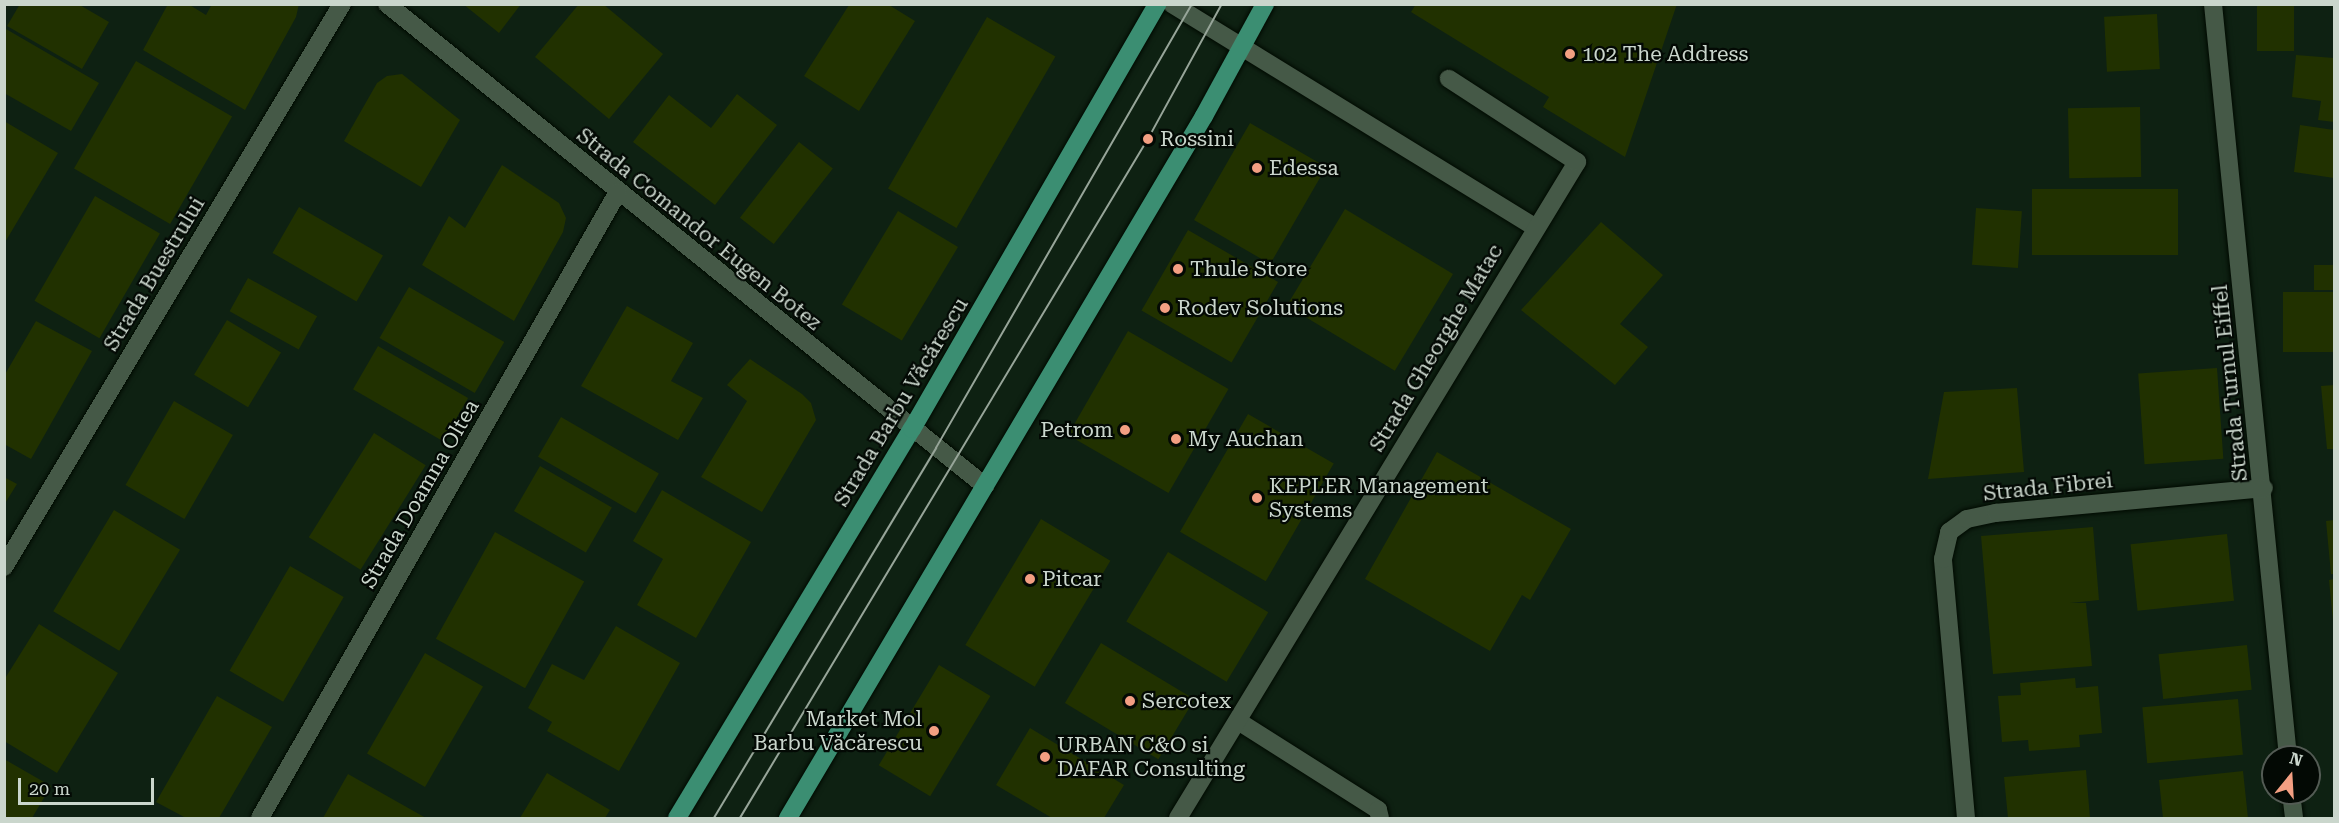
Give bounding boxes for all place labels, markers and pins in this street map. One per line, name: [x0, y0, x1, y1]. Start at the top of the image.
place label: 102 The Address: [1582, 41, 1748, 67]
marker: 102 The Address: [1563, 47, 1577, 61]
place label: Rossini: [1160, 126, 1234, 152]
marker: Rossini: [1141, 132, 1155, 146]
place label: Edessa: [1269, 155, 1339, 181]
marker: Edessa: [1250, 161, 1264, 175]
place label: Thule Store: [1190, 256, 1307, 282]
marker: Thule Store: [1171, 262, 1185, 276]
place label: Rodev Solutions: [1177, 295, 1343, 321]
marker: Rodev Solutions: [1158, 301, 1172, 315]
place label: Petrom: [1040, 417, 1113, 443]
marker: Petrom: [1118, 423, 1132, 437]
place label: My Auchan: [1188, 426, 1303, 452]
marker: My Auchan: [1169, 432, 1183, 446]
place label: KEPLER Management Systems: [1269, 473, 1489, 523]
marker: KEPLER Management Systems: [1250, 491, 1264, 505]
place label: Pitcar: [1042, 566, 1102, 592]
marker: Pitcar: [1023, 572, 1037, 586]
place label: Sercotex: [1142, 688, 1231, 714]
marker: Sercotex: [1123, 694, 1137, 708]
place label: Market Mol Barbu Văcărescu: [753, 706, 922, 756]
marker: Market Mol Barbu Văcărescu: [927, 724, 941, 738]
place label: URBAN C&O si DAFAR Consulting: [1057, 732, 1245, 782]
marker: URBAN C&O si DAFAR Consulting: [1038, 750, 1052, 764]

